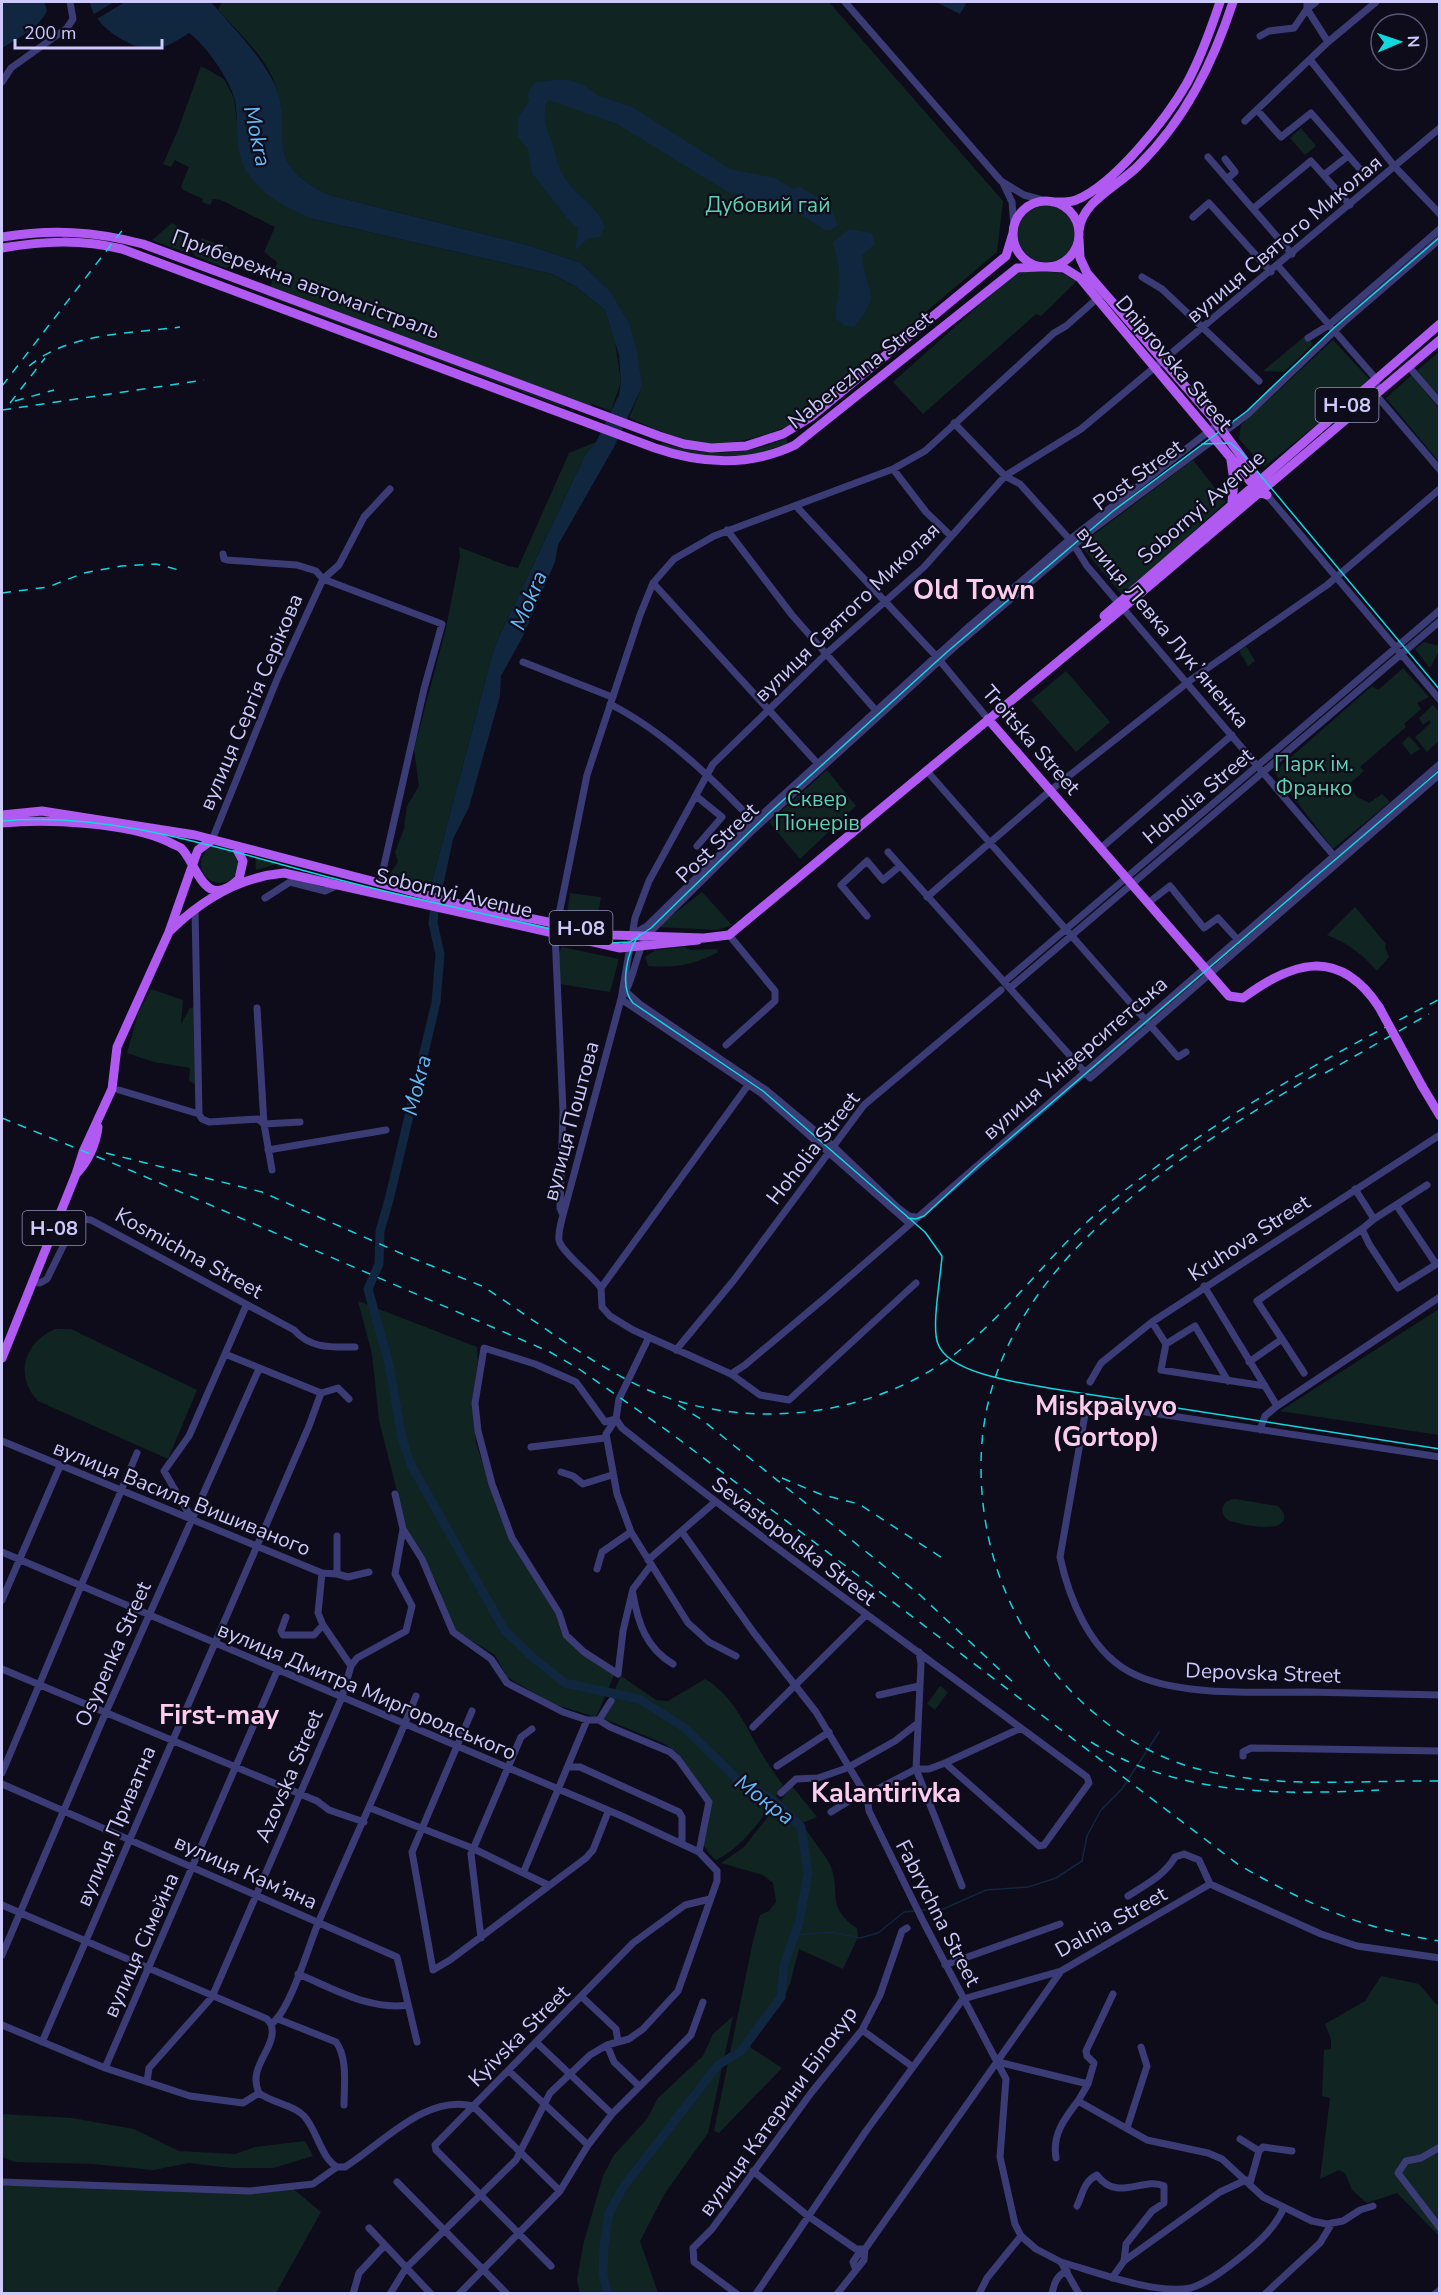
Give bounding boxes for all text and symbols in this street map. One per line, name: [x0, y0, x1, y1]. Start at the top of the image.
scale bar: [15, 12, 162, 50]
north arrow: [1369, 12, 1429, 72]
text: 200 m: [24, 21, 76, 45]
text: N: [1402, 35, 1424, 48]
water label: Mokra: [236, 103, 278, 169]
street label: вулиця Святого Миколая: [1180, 149, 1388, 329]
park label: Дубовий гай: [706, 191, 830, 219]
street label: Прибережна автомагістраль: [168, 222, 444, 346]
street label: Dniprovska Street: [1109, 289, 1239, 437]
street label: Naberezhna Street: [782, 304, 938, 435]
road number: Н-08: [1316, 388, 1378, 422]
street label: Post Street: [1087, 433, 1189, 517]
street label: Sobornyi Avenue: [1131, 444, 1271, 570]
street label: вулиця Святого Миколая: [748, 516, 946, 708]
street label: вулиця Левка Лукʼяненка: [1070, 520, 1256, 734]
water label: Mokra: [503, 566, 555, 635]
district label: Old Town: [913, 572, 1035, 609]
street label: вулиця Сергія Серікова: [193, 589, 309, 815]
street label: Troitska Street: [976, 679, 1087, 801]
street label: Hoholia Street: [1137, 741, 1260, 850]
park label: Парк ім. Франко: [1274, 750, 1354, 802]
park label: Сквер Піонерів: [774, 785, 860, 837]
street label: Post Street: [670, 796, 765, 889]
street label: Sobornyi Avenue: [373, 861, 535, 925]
road number: Н-08: [550, 911, 612, 945]
street label: вулиця Університетська: [977, 970, 1173, 1146]
street label: вулиця Поштова: [536, 1038, 606, 1204]
water label: Mokra: [395, 1052, 439, 1119]
street label: Hoholia Street: [760, 1085, 866, 1210]
street label: Kruhova Street: [1183, 1188, 1316, 1288]
street label: Kosmichna Street: [110, 1201, 268, 1306]
road number: Н-08: [22, 1211, 86, 1245]
district label: Miskpalyvo (Gortop): [1035, 1388, 1177, 1456]
street label: вулиця Василя Вишиваного: [49, 1433, 315, 1563]
street label: Sevastopolska Street: [706, 1470, 882, 1612]
street label: Osypenka Street: [68, 1576, 158, 1731]
street label: вулиця Дмитра Миргородського: [213, 1615, 521, 1767]
street label: Depovska Street: [1185, 1656, 1342, 1690]
district label: First-may: [159, 1697, 280, 1734]
street label: Azovska Street: [249, 1705, 330, 1846]
street label: вулиця Приватна: [70, 1741, 162, 1911]
water label: Мокра: [728, 1767, 800, 1832]
district label: Kalantirivka: [811, 1775, 961, 1812]
street label: вулиця Кам’яна: [170, 1828, 322, 1916]
street label: Fabrychna Street: [889, 1835, 987, 1992]
street label: вулиця Сімейна: [97, 1868, 185, 2022]
street label: Dalnia Street: [1050, 1879, 1172, 1964]
street label: Kyivska Street: [462, 1979, 576, 2093]
street label: вулиця Катерини Білокур: [692, 2000, 864, 2222]

